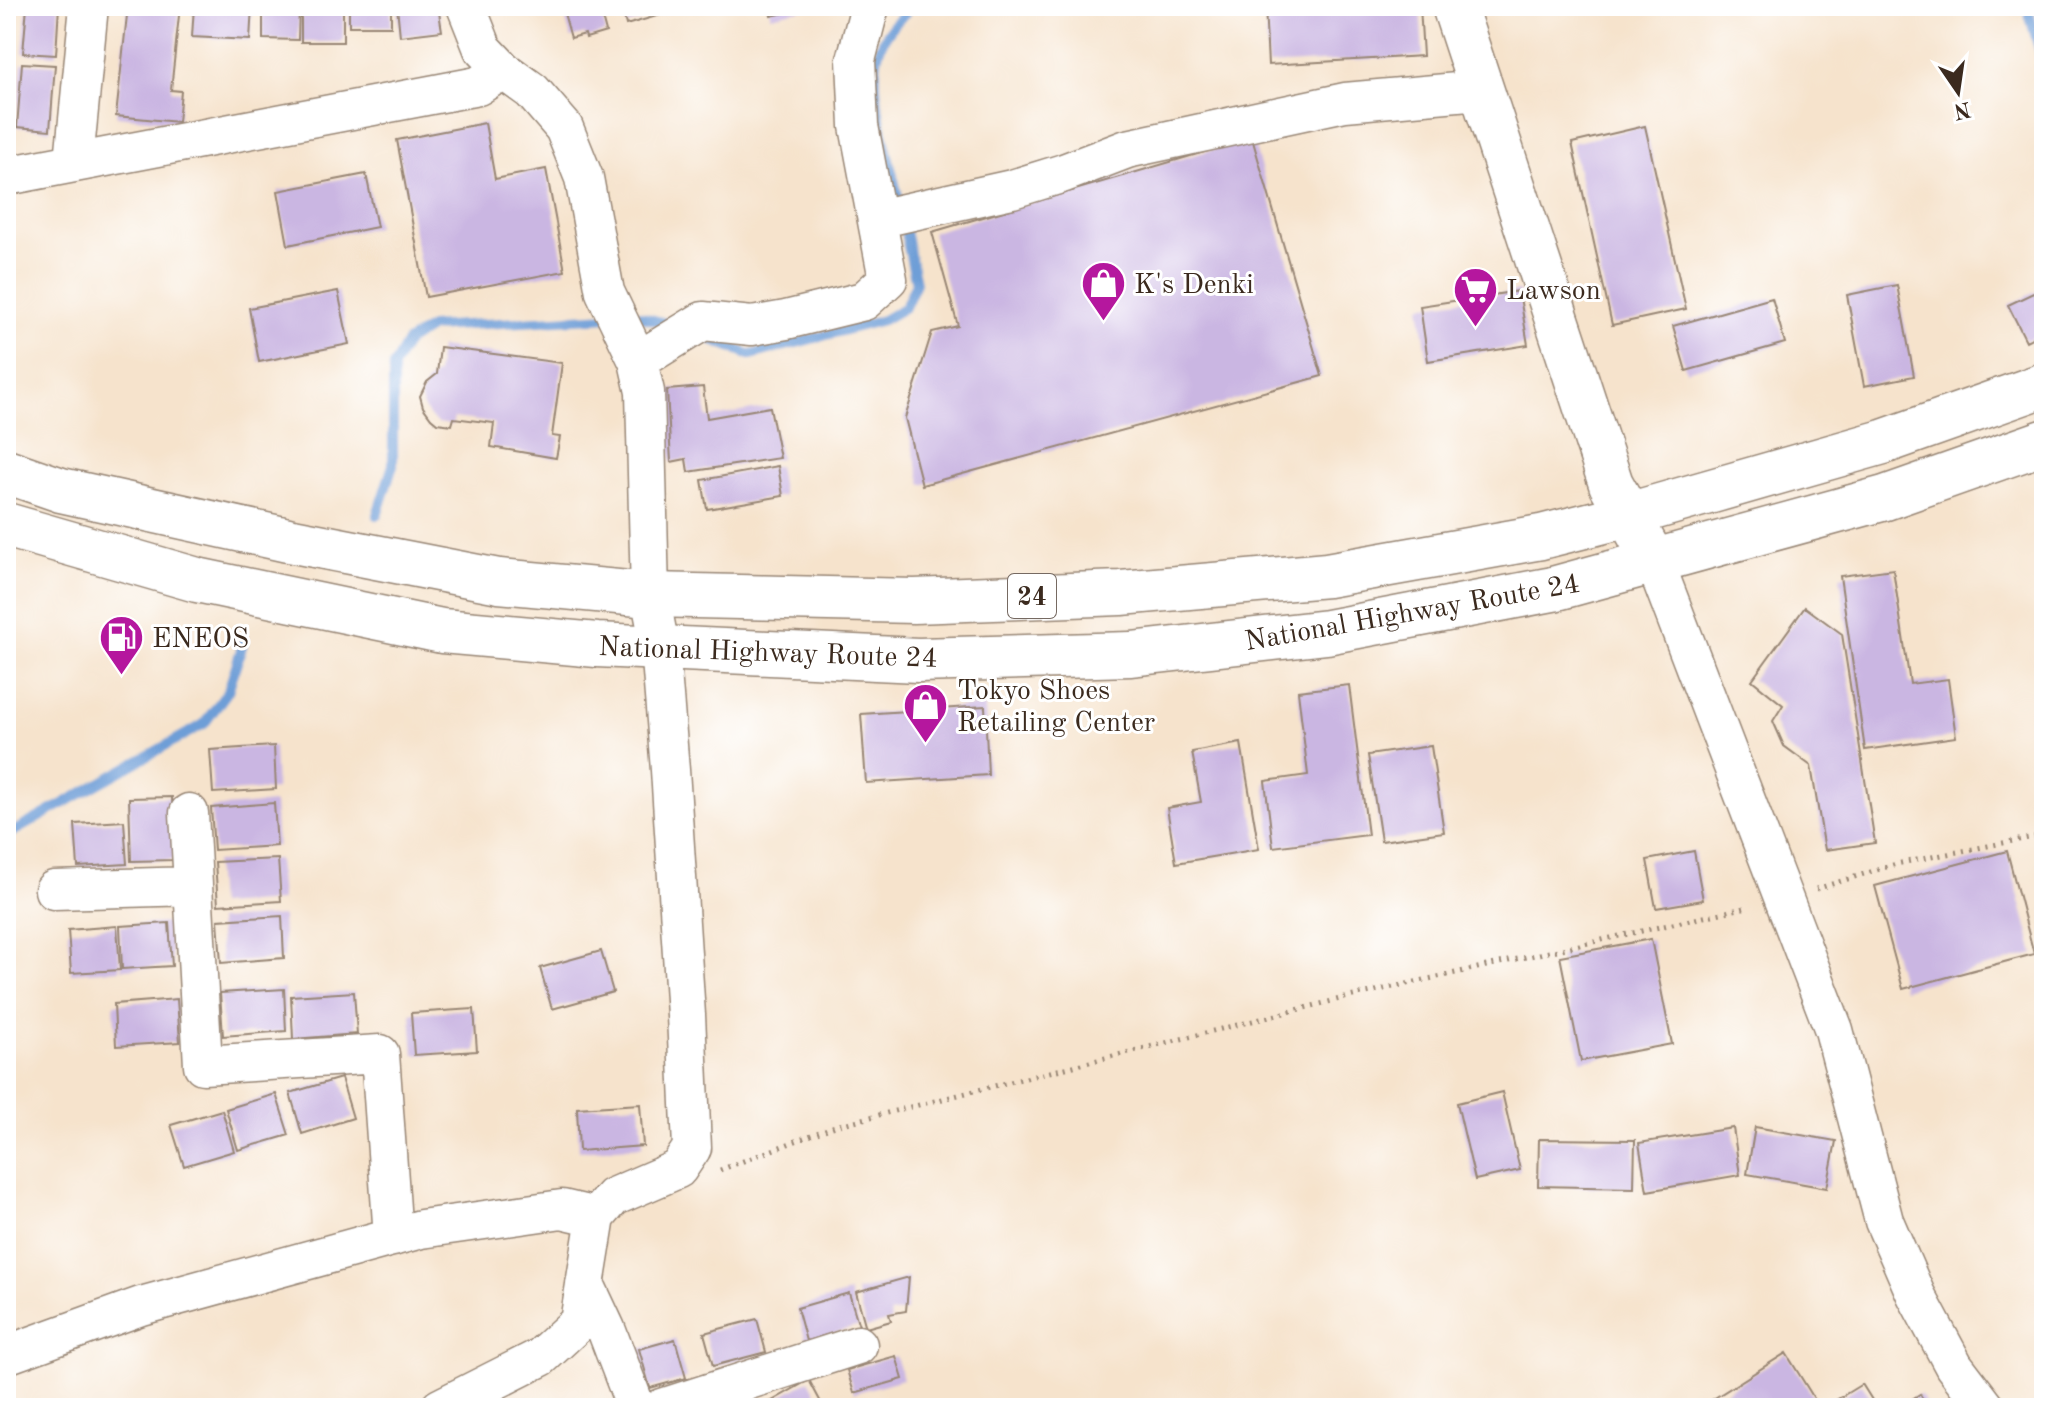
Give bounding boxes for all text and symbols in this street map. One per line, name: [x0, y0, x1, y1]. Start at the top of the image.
north arrow: [1918, 52, 1998, 132]
text: N: [1951, 97, 1973, 122]
shop icon: K's Denki: [1079, 259, 1127, 322]
supermarket icon: Lawson: [1451, 265, 1499, 328]
place label: K's Denki: [1134, 272, 1254, 300]
place label: Lawson: [1506, 278, 1601, 306]
street label: National Highway Route 24: [1243, 571, 1582, 657]
road number: 24: [1008, 574, 1056, 618]
fuel station icon: ENEOS: [97, 613, 145, 676]
place label: ENEOS: [152, 626, 249, 654]
street label: National Highway Route 24: [598, 634, 938, 674]
place label: Tokyo Shoes Retailing Center: [957, 678, 1155, 738]
shop icon: Tokyo Shoes Retailing Center: [902, 681, 950, 744]

